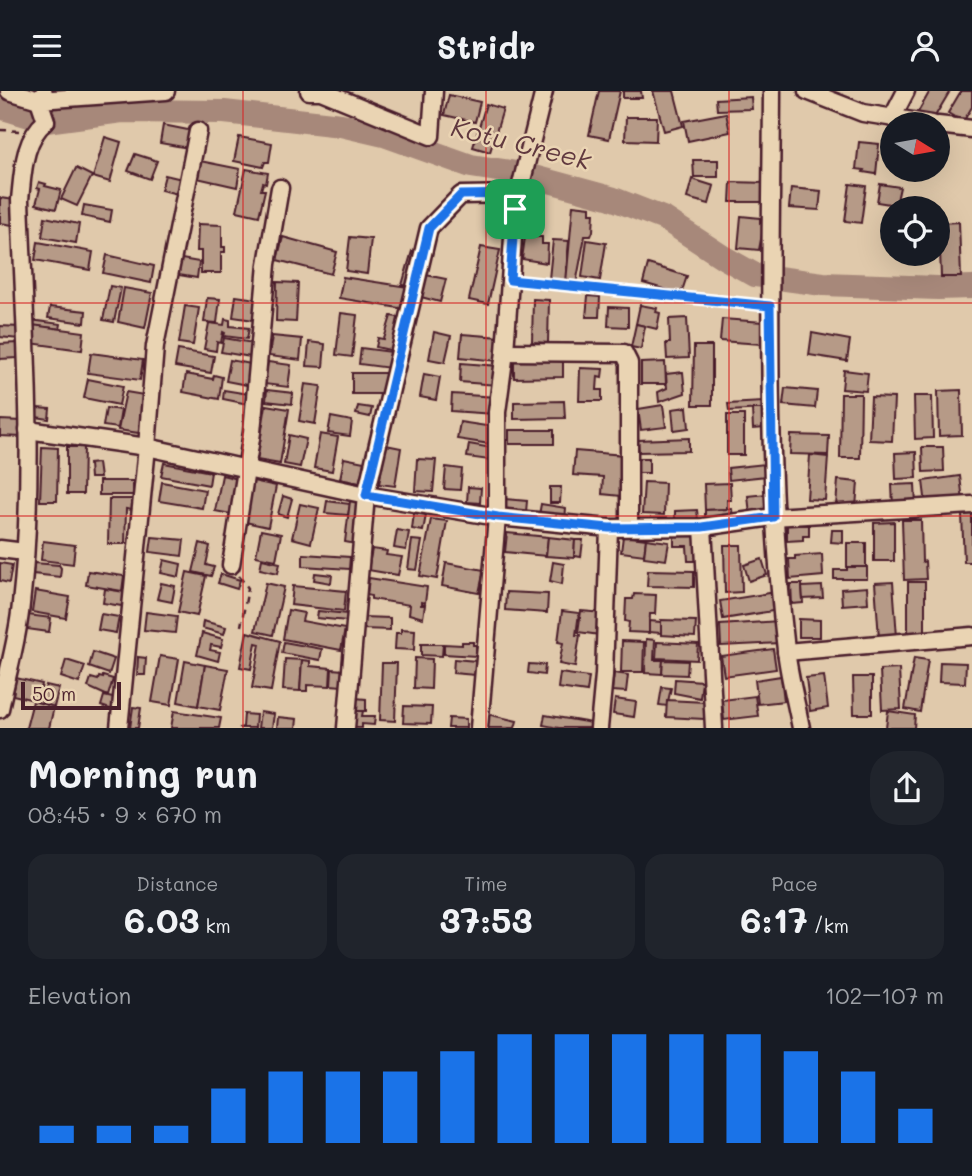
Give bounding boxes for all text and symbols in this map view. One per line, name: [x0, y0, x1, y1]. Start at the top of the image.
text: Stridr: [437, 25, 535, 67]
icon: menu: [28, 27, 66, 65]
icon: person: [906, 27, 944, 65]
water label: Kotu Creek: [448, 109, 596, 177]
north arrow: [880, 112, 950, 182]
map controls: [880, 112, 950, 266]
pin: [485, 179, 545, 239]
icon: arrive: [496, 190, 534, 228]
button: locate: [880, 196, 950, 266]
scale bar: [21, 679, 121, 711]
text: 50 m: [32, 681, 76, 706]
text: Morning run: [28, 748, 258, 798]
button: share: [870, 751, 944, 825]
text: 08:45 · 9 × 670 m: [28, 799, 222, 829]
text: Distance: [136, 871, 218, 896]
text: Time: [464, 871, 508, 896]
text: Pace: [771, 871, 818, 896]
text: 6.03: [124, 896, 199, 942]
text: 37:53: [439, 896, 533, 942]
text: 6:17: [740, 896, 808, 942]
text: km: [199, 913, 231, 938]
text: /km: [808, 913, 849, 938]
text: Elevation: [28, 980, 131, 1010]
text: 102–107 m: [825, 980, 944, 1010]

